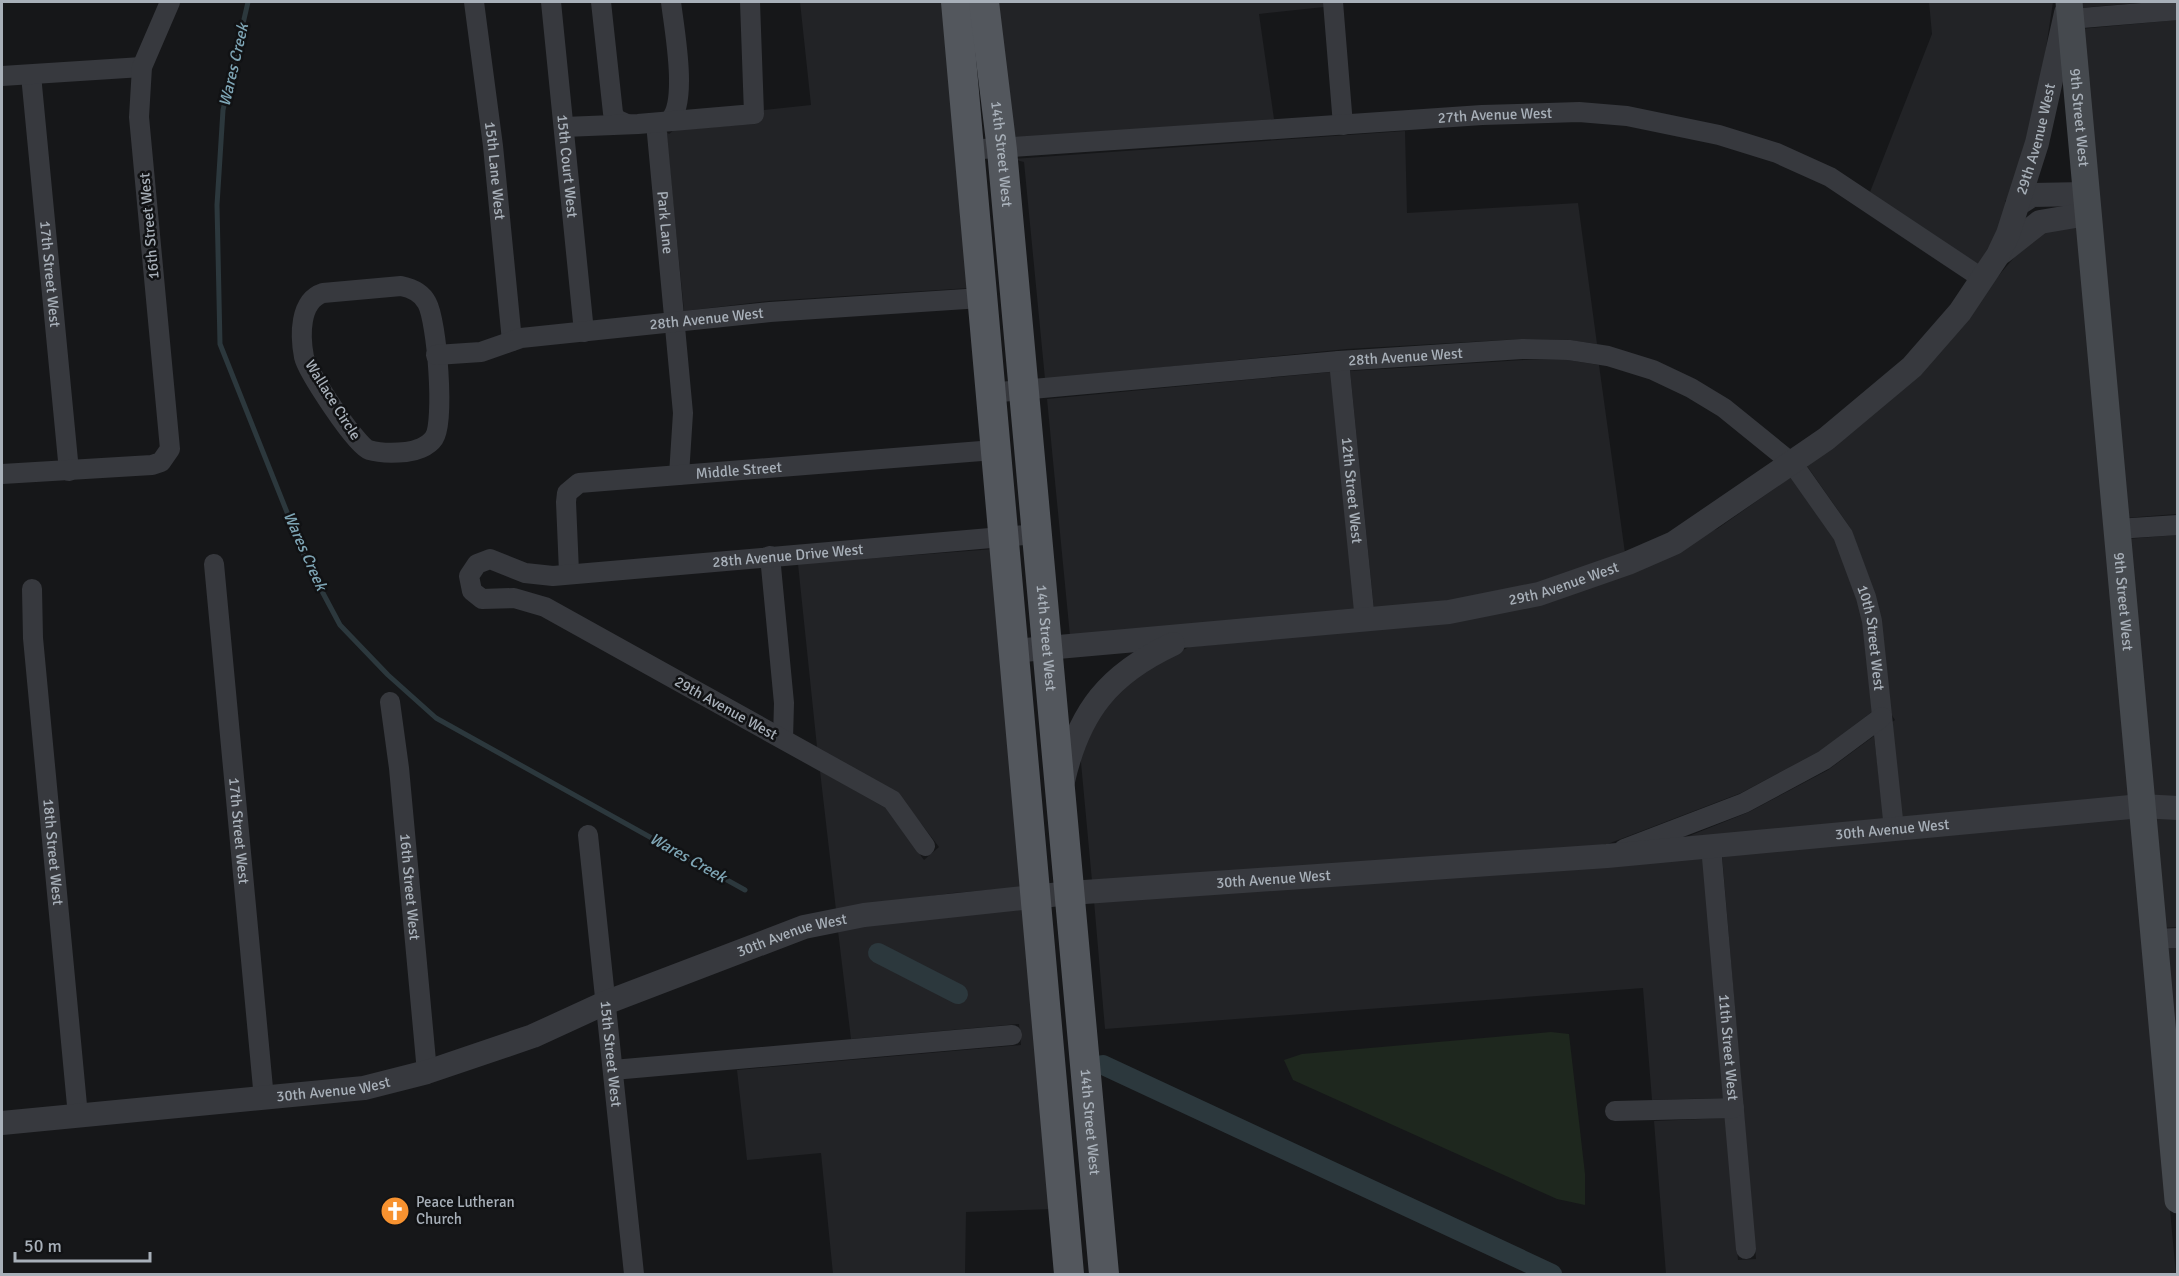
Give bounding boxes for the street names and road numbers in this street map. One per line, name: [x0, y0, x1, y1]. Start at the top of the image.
street label: 9th Street West: [2066, 68, 2093, 168]
street label: 29th Avenue West: [2012, 82, 2059, 197]
street label: 14th Street West: [987, 100, 1016, 208]
street label: 27th Avenue West: [1437, 104, 1552, 127]
street label: 15th Court West: [553, 114, 582, 219]
street label: 15th Lane West: [481, 120, 509, 221]
street label: 16th Street West: [135, 172, 163, 280]
street label: Park Lane: [653, 190, 677, 255]
street label: 17th Street West: [36, 220, 64, 328]
street label: 28th Avenue West: [649, 304, 764, 334]
street label: 28th Avenue West: [1348, 344, 1463, 369]
street label: Wallace Circle: [301, 357, 365, 443]
street label: 12th Street West: [1338, 436, 1366, 544]
street label: Middle Street: [695, 458, 782, 483]
street label: 28th Avenue Drive West: [712, 540, 864, 571]
street label: 9th Street West: [2110, 552, 2137, 652]
street label: 29th Avenue West: [1507, 558, 1621, 609]
street label: 10th Street West: [1853, 582, 1888, 691]
street label: 14th Street West: [1032, 584, 1060, 692]
street label: 29th Avenue West: [672, 672, 780, 744]
street label: 17th Street West: [225, 777, 253, 885]
street label: 18th Street West: [39, 798, 67, 906]
street label: 30th Avenue West: [1834, 815, 1950, 844]
street label: 16th Street West: [396, 833, 424, 941]
street label: 30th Avenue West: [1215, 866, 1331, 892]
street label: 30th Avenue West: [734, 910, 848, 961]
street label: 11th Street West: [1715, 993, 1742, 1101]
street label: 15th Street West: [596, 1000, 625, 1108]
street label: 14th Street West: [1076, 1068, 1104, 1176]
street label: 30th Avenue West: [275, 1073, 392, 1105]

